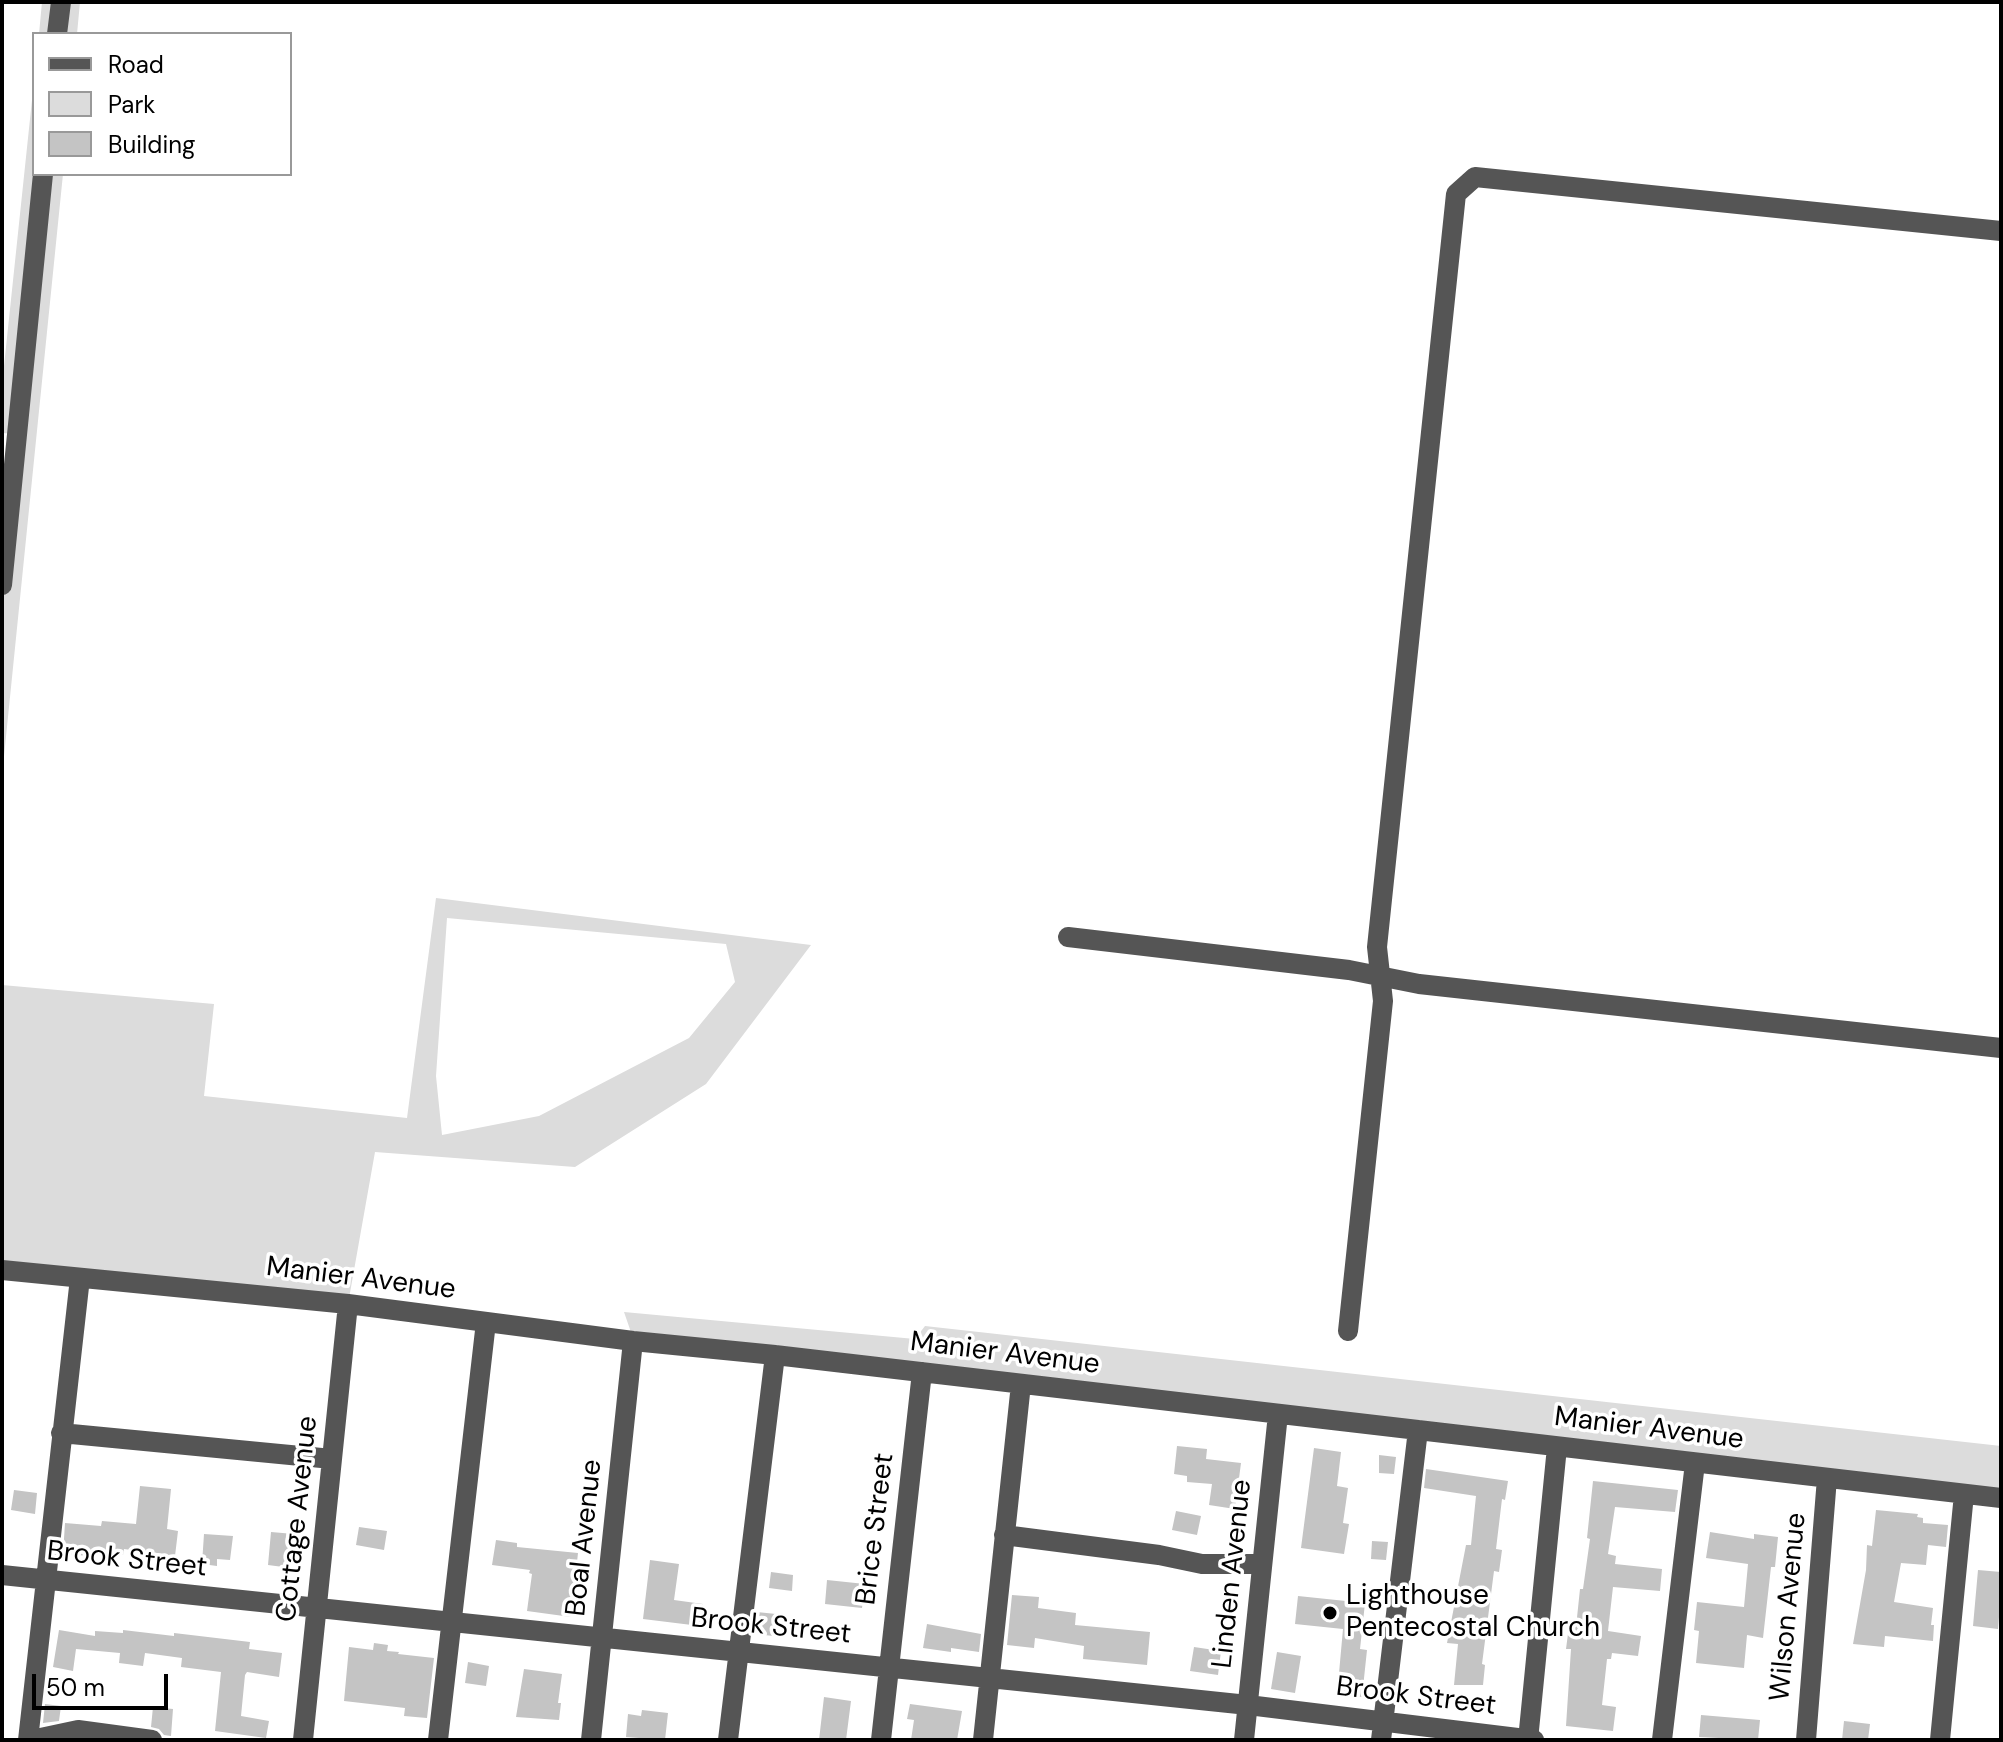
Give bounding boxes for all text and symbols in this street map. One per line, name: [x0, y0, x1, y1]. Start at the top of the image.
legend: [32, 32, 292, 176]
text: Road: [108, 49, 164, 80]
text: Park: [108, 89, 155, 120]
text: Building: [108, 129, 195, 160]
street label: Manier Avenue: [264, 1251, 458, 1307]
street label: Manier Avenue: [908, 1326, 1102, 1382]
street label: Manier Avenue: [1552, 1401, 1746, 1457]
street label: Cottage Avenue: [270, 1414, 326, 1624]
street label: Brice Street: [850, 1451, 902, 1607]
street label: Boal Avenue: [560, 1458, 610, 1618]
street label: Linden Avenue: [1206, 1478, 1260, 1670]
street label: Wilson Avenue: [1764, 1511, 1814, 1703]
street label: Brook Street: [45, 1535, 209, 1585]
place label: Lighthouse Pentecostal Church: [1346, 1580, 1600, 1646]
street label: Brook Street: [689, 1602, 853, 1652]
marker: Lighthouse Pentecostal Church: [1321, 1604, 1339, 1622]
scale bar: [36, 1658, 172, 1708]
street label: Brook Street: [1334, 1671, 1498, 1723]
text: 50 m: [46, 1672, 105, 1703]

